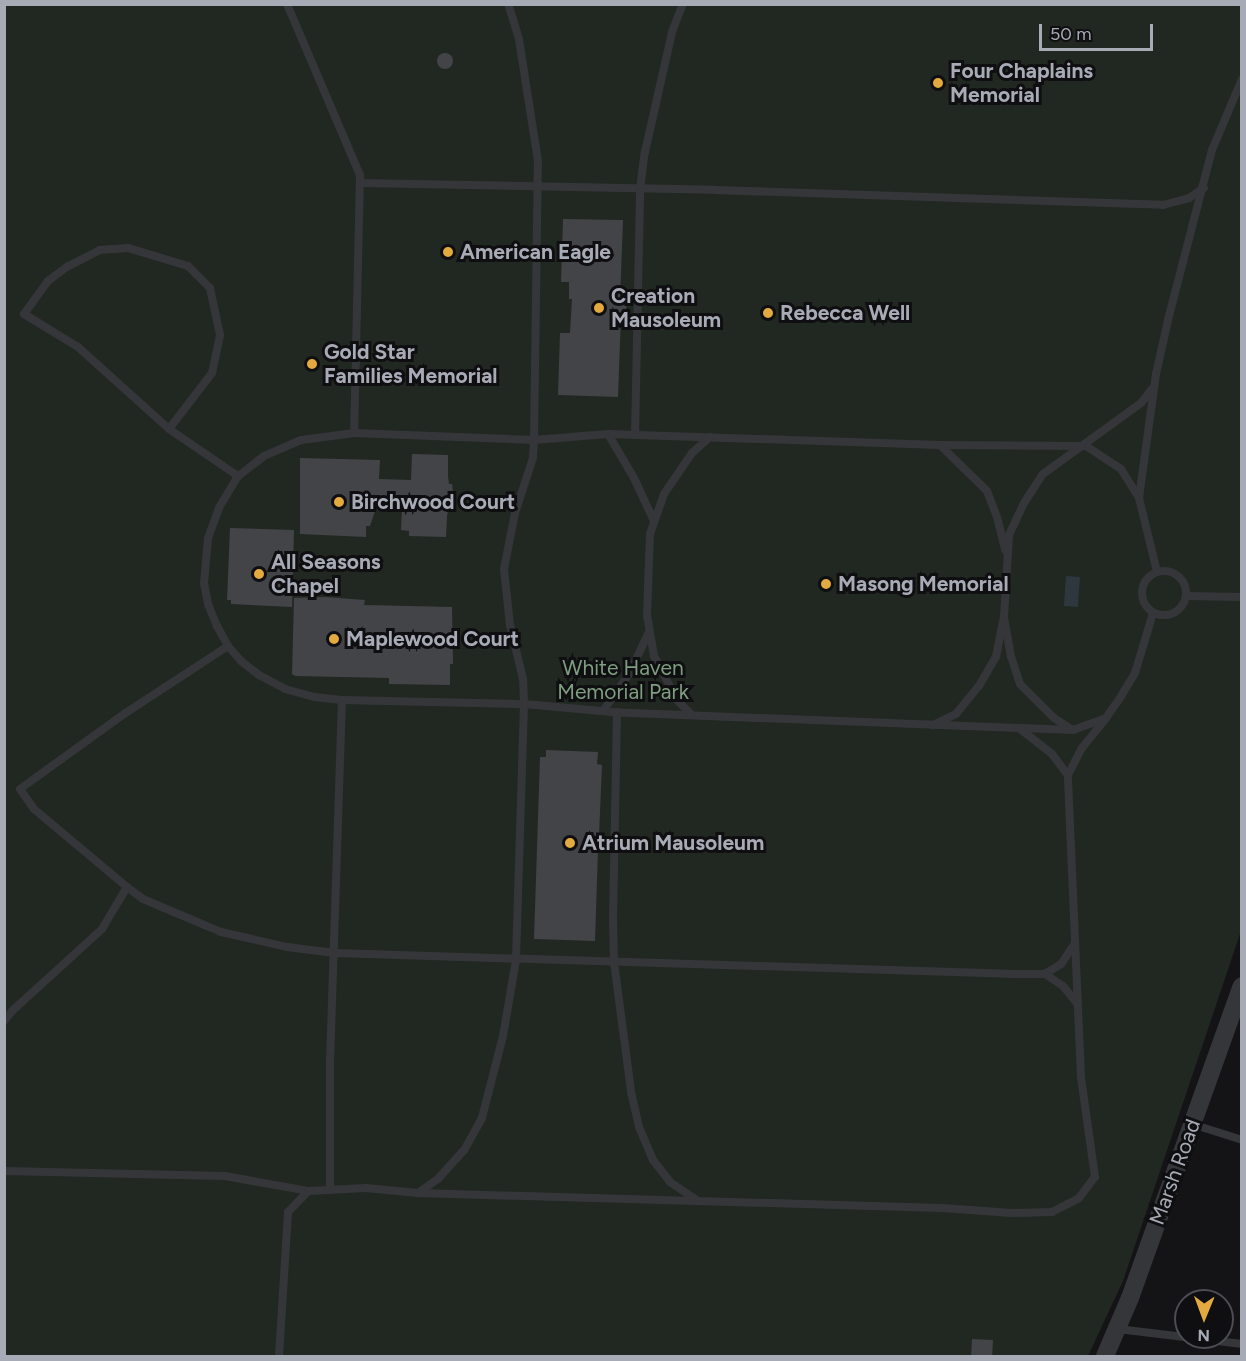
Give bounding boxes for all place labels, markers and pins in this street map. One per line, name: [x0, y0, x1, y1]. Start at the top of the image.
place label: Four Chaplains Memorial: [950, 58, 1093, 108]
marker: Four Chaplains Memorial: [931, 76, 945, 90]
place label: American Eagle: [460, 239, 611, 265]
marker: American Eagle: [441, 245, 455, 259]
place label: Creation Mausoleum: [611, 283, 721, 333]
place label: Rebecca Well: [780, 300, 910, 326]
marker: Creation Mausoleum: [592, 301, 606, 315]
marker: Rebecca Well: [761, 306, 775, 320]
place label: Gold Star Families Memorial: [324, 339, 498, 389]
marker: Gold Star Families Memorial: [305, 357, 319, 371]
place label: Birchwood Court: [351, 489, 515, 515]
marker: Birchwood Court: [332, 495, 346, 509]
place label: All Seasons Chapel: [271, 549, 381, 599]
marker: All Seasons Chapel: [252, 567, 266, 581]
place label: Masong Memorial: [838, 571, 1009, 597]
marker: Masong Memorial: [819, 577, 833, 591]
place label: Maplewood Court: [346, 626, 519, 652]
marker: Maplewood Court: [327, 632, 341, 646]
place label: Atrium Mausoleum: [582, 830, 764, 856]
marker: Atrium Mausoleum: [563, 836, 577, 850]

